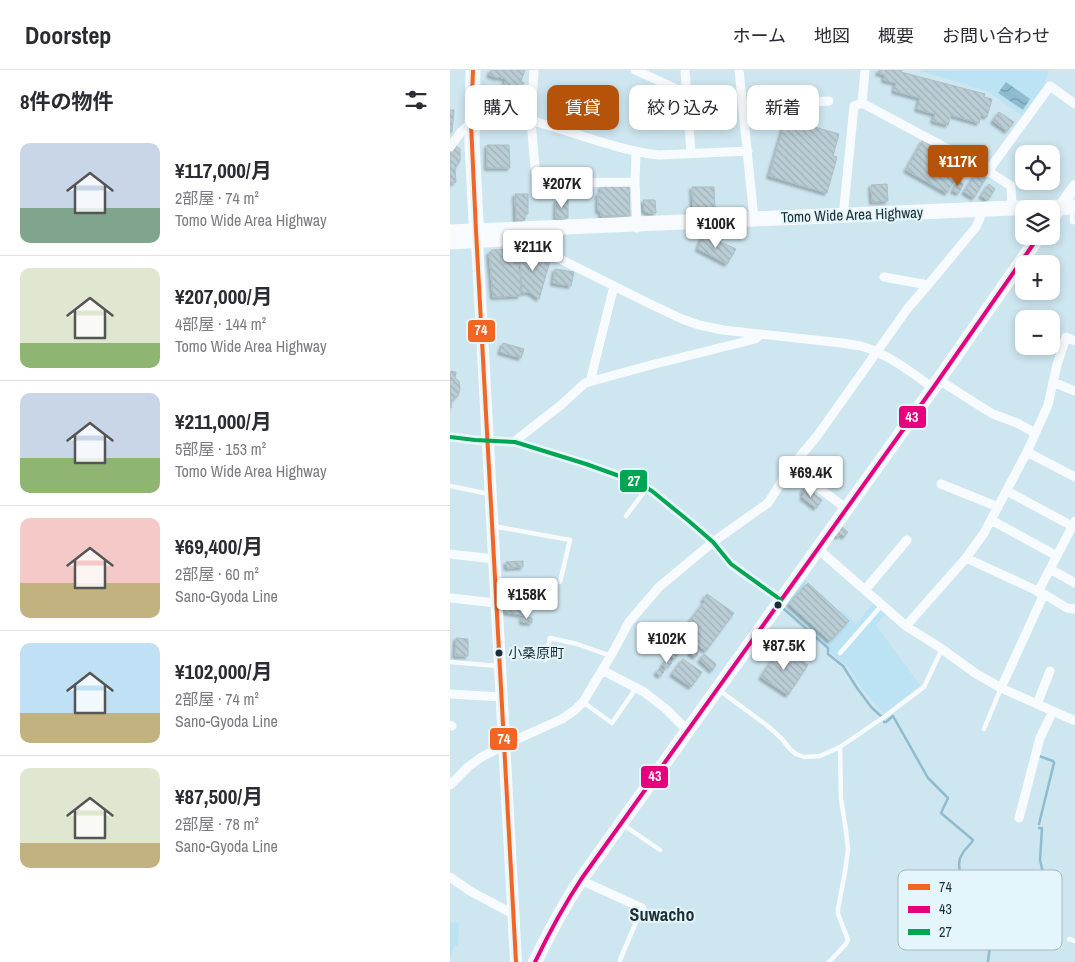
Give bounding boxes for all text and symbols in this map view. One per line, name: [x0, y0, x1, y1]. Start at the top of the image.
text: Doorstep: [25, 19, 111, 51]
text: ホーム: [733, 23, 786, 48]
text: 地図: [814, 23, 850, 48]
text: 概要: [878, 23, 914, 48]
text: お問い合わせ: [942, 23, 1050, 48]
chip: 購入: [465, 85, 537, 130]
chip: 賃貸: [547, 85, 619, 130]
chip: 絞り込み: [629, 85, 737, 130]
chip: 新着: [747, 85, 819, 130]
icon: filters: [402, 86, 430, 114]
text: 8件の物件: [20, 87, 114, 116]
pin: ¥117K: [923, 144, 993, 187]
map controls: [1015, 145, 1060, 355]
button: locate: [1015, 145, 1060, 190]
text: ¥117K: [939, 150, 977, 172]
text: ¥117,000/月: [175, 156, 272, 185]
icon: home: [60, 163, 120, 223]
pin: ¥207K: [527, 166, 597, 209]
text: ¥207K: [543, 172, 581, 194]
text: 2部屋 · 74 m²: [175, 187, 259, 209]
button: layers: [1015, 200, 1060, 245]
street label: Tomo Wide Area Highway: [781, 201, 924, 227]
pin: ¥100K: [681, 206, 751, 249]
text: Tomo Wide Area Highway: [175, 209, 327, 231]
text: ¥100K: [697, 212, 735, 234]
pin: ¥211K: [498, 230, 568, 272]
text: ¥211K: [514, 235, 552, 257]
button: +: [1015, 255, 1060, 300]
text: ¥207,000/月: [175, 282, 273, 311]
icon: home: [60, 288, 120, 348]
button: −: [1015, 310, 1060, 355]
text: 4部屋 · 144 m²: [175, 313, 266, 335]
line badge: 74: [467, 319, 496, 343]
text: 74: [475, 321, 488, 339]
text: Tomo Wide Area Highway: [175, 335, 327, 357]
line badge: 43: [898, 405, 927, 429]
text: ¥211,000/月: [175, 407, 272, 436]
text: 43: [906, 408, 918, 426]
icon: home: [60, 413, 120, 473]
text: 5部屋 · 153 m²: [175, 438, 266, 460]
pin: ¥69.4K: [770, 456, 852, 498]
text: Tomo Wide Area Highway: [175, 460, 327, 482]
text: ¥69.4K: [790, 461, 832, 483]
line badge: 27: [619, 469, 648, 493]
text: 27: [628, 472, 641, 490]
text: ¥69,400/月: [175, 532, 263, 561]
icon: home: [60, 538, 120, 598]
text: 2部屋 · 60 m²: [175, 563, 259, 585]
pin: ¥158K: [492, 578, 562, 620]
text: ¥158K: [508, 583, 546, 605]
text: Sano-Gyoda Line: [175, 585, 278, 607]
unlabelled marker: [773, 600, 783, 610]
pin: ¥102K: [632, 622, 702, 664]
text: ¥102K: [648, 627, 686, 649]
pin: ¥87.5K: [743, 628, 825, 671]
text: ¥87.5K: [763, 634, 805, 656]
place label: 小桑原町: [508, 644, 564, 662]
marker: 小桑原町: [494, 648, 504, 658]
text: ¥102,000/月: [175, 657, 273, 686]
icon: home: [60, 663, 120, 723]
text: 2部屋 · 74 m²: [175, 688, 259, 710]
text: Sano-Gyoda Line: [175, 710, 278, 732]
line badge: 74: [489, 727, 518, 751]
text: 74: [498, 730, 511, 748]
line badge: 43: [640, 765, 669, 789]
text: 43: [649, 767, 661, 785]
text: ¥87,500/月: [175, 782, 263, 811]
icon: home: [60, 788, 120, 848]
text: 2部屋 · 78 m²: [175, 813, 259, 835]
text: Sano-Gyoda Line: [175, 835, 278, 857]
legend: [898, 870, 1062, 950]
text: 74: [939, 878, 952, 896]
text: 43: [939, 900, 952, 918]
district label: Suwacho: [630, 902, 694, 927]
text: 27: [939, 923, 952, 941]

